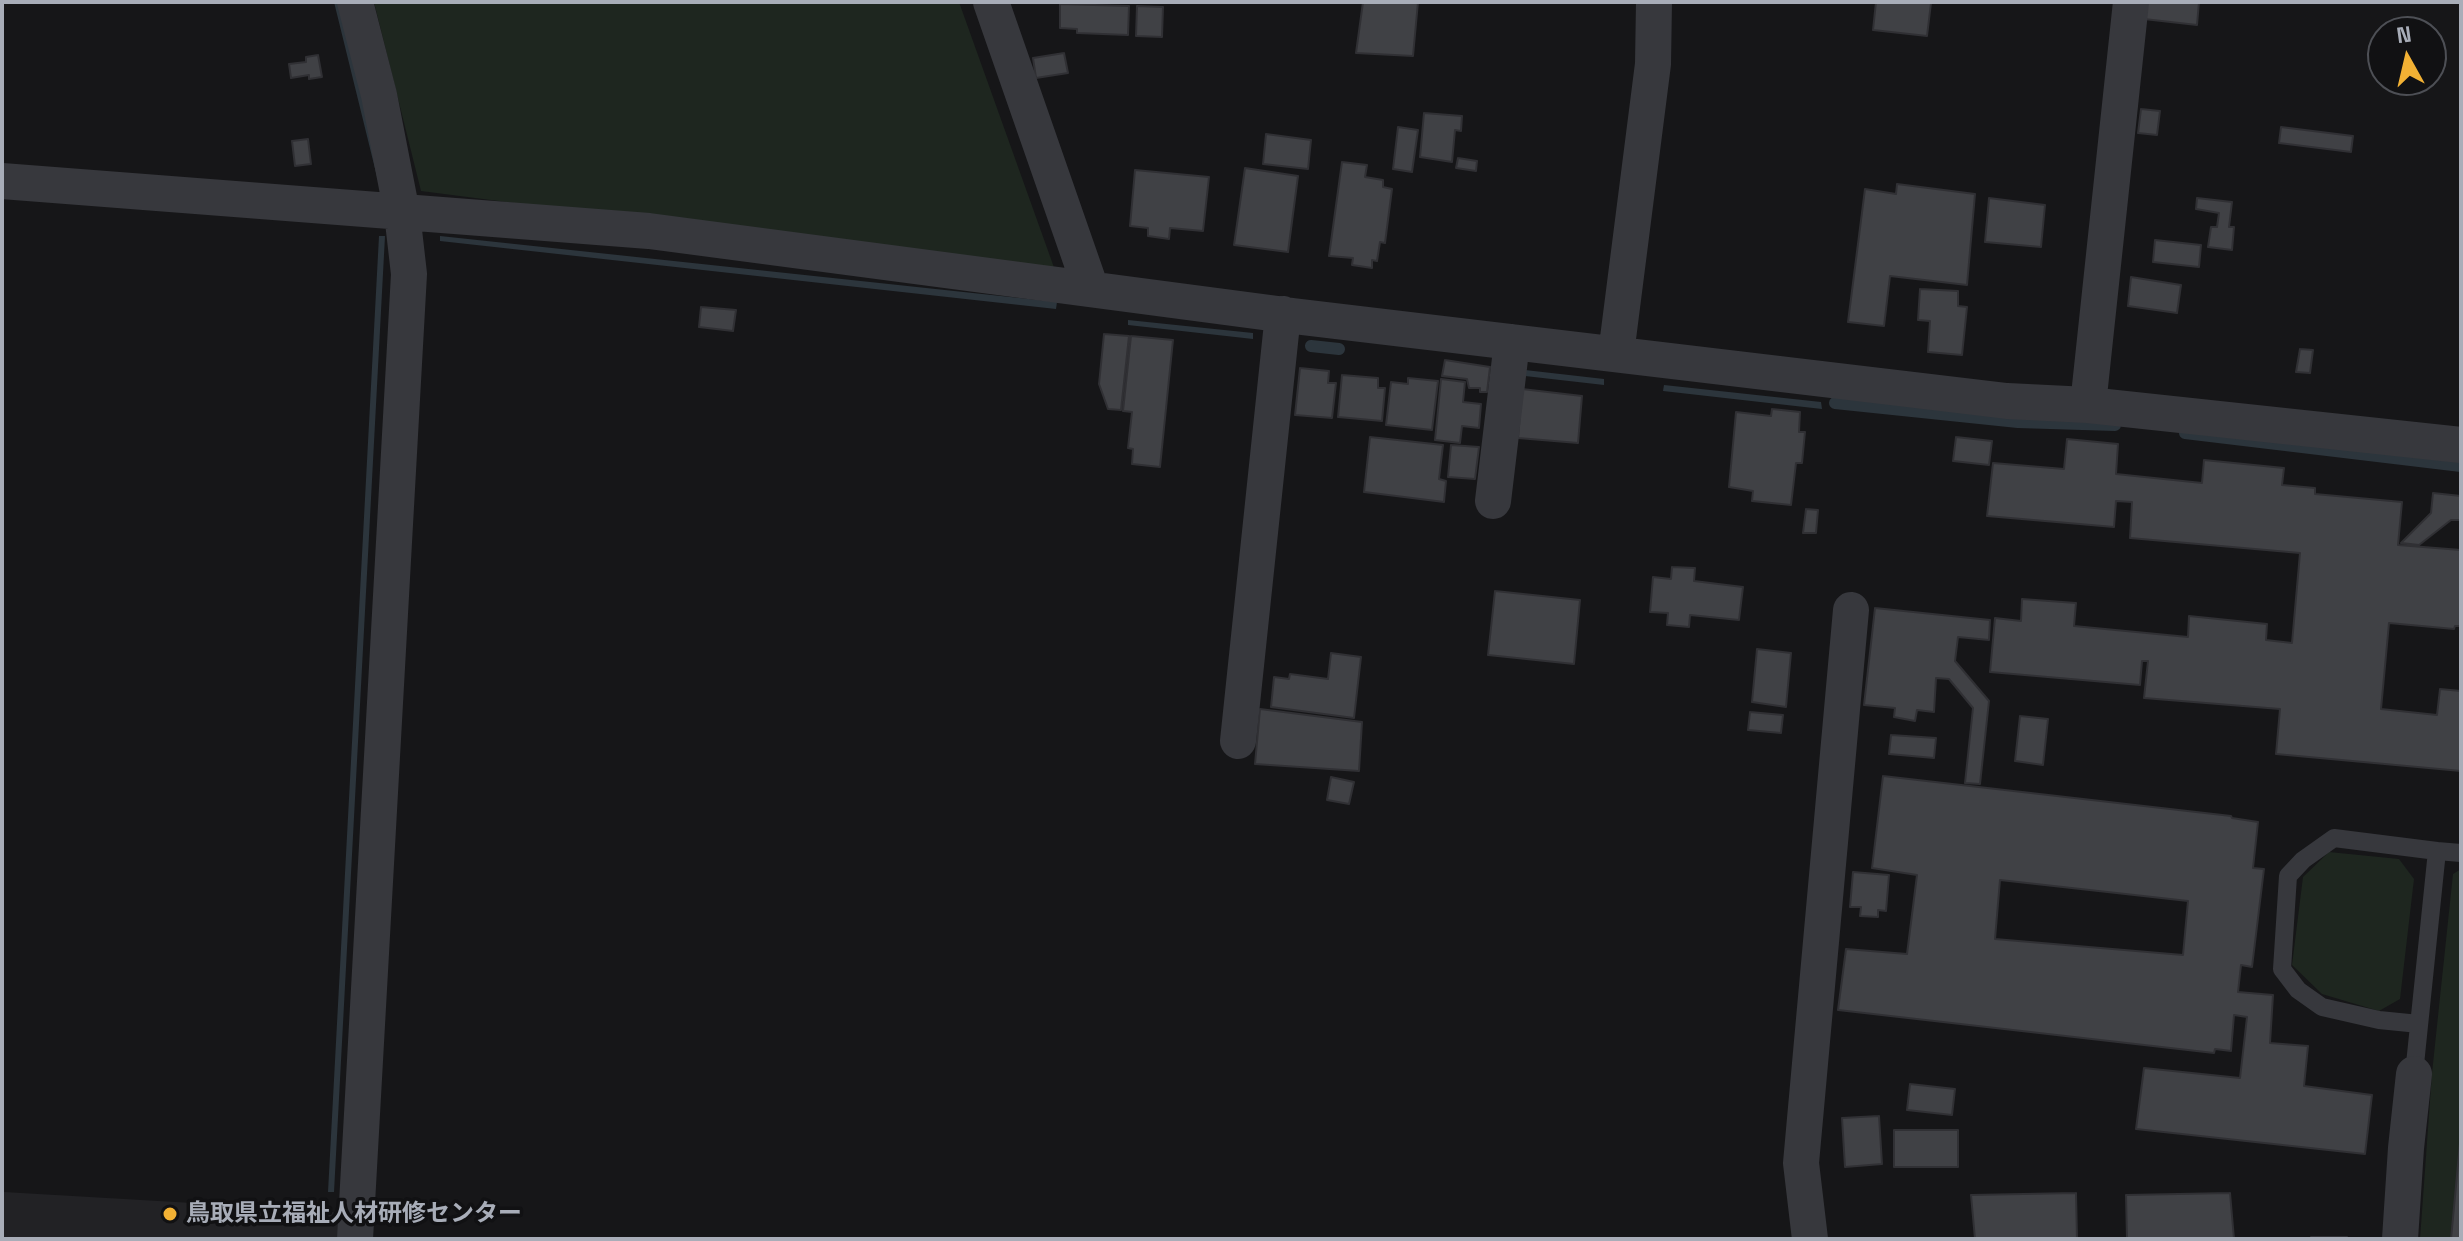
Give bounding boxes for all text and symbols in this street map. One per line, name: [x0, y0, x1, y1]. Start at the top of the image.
north arrow: [2367, 16, 2447, 96]
text: N: [2395, 19, 2413, 49]
place label: 鳥取県立福祉人材研修センター: [186, 1200, 522, 1228]
marker: 鳥取県立福祉人材研修センター: [161, 1205, 179, 1223]

